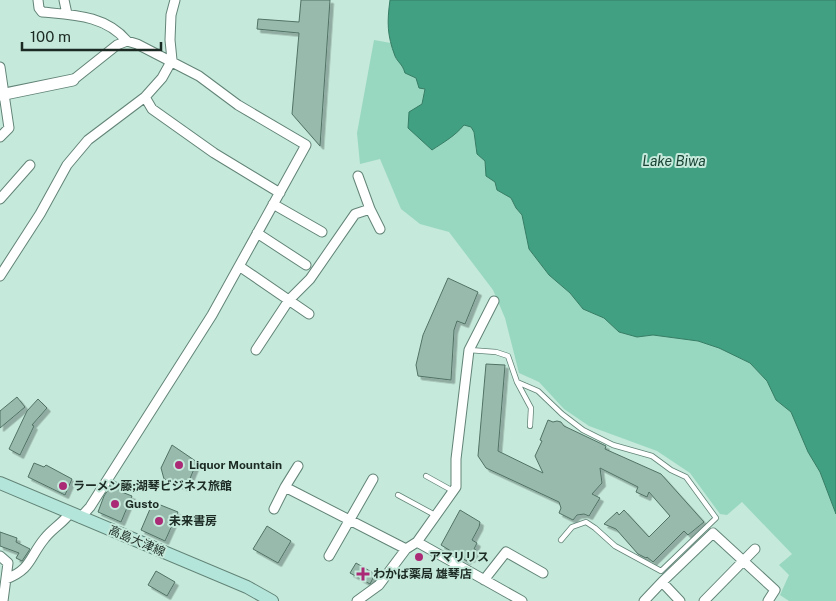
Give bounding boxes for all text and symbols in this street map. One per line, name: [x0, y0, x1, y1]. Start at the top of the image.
scale bar: [22, 20, 161, 52]
text: 100 m: [30, 28, 71, 45]
water label: Lake Biwa: [642, 153, 706, 169]
place label: Liquor Mountain: [189, 458, 282, 472]
marker: Liquor Mountain: [173, 459, 185, 471]
place label: ラーメン藤;湖琴ビジネス旅館: [73, 479, 232, 493]
marker: ラーメン藤;湖琴ビジネス旅館: [57, 480, 69, 492]
place label: Gusto: [125, 497, 159, 511]
marker: Gusto: [109, 498, 121, 510]
place label: 未来書房: [169, 514, 217, 528]
marker: 未来書房: [153, 515, 165, 527]
street label: 高島大津線: [107, 523, 167, 559]
place label: アマリリス: [429, 550, 489, 564]
marker: アマリリス: [413, 551, 425, 563]
place label: わかば薬局 雄琴店: [373, 567, 472, 581]
marker: わかば薬局 雄琴店: [357, 568, 369, 580]

